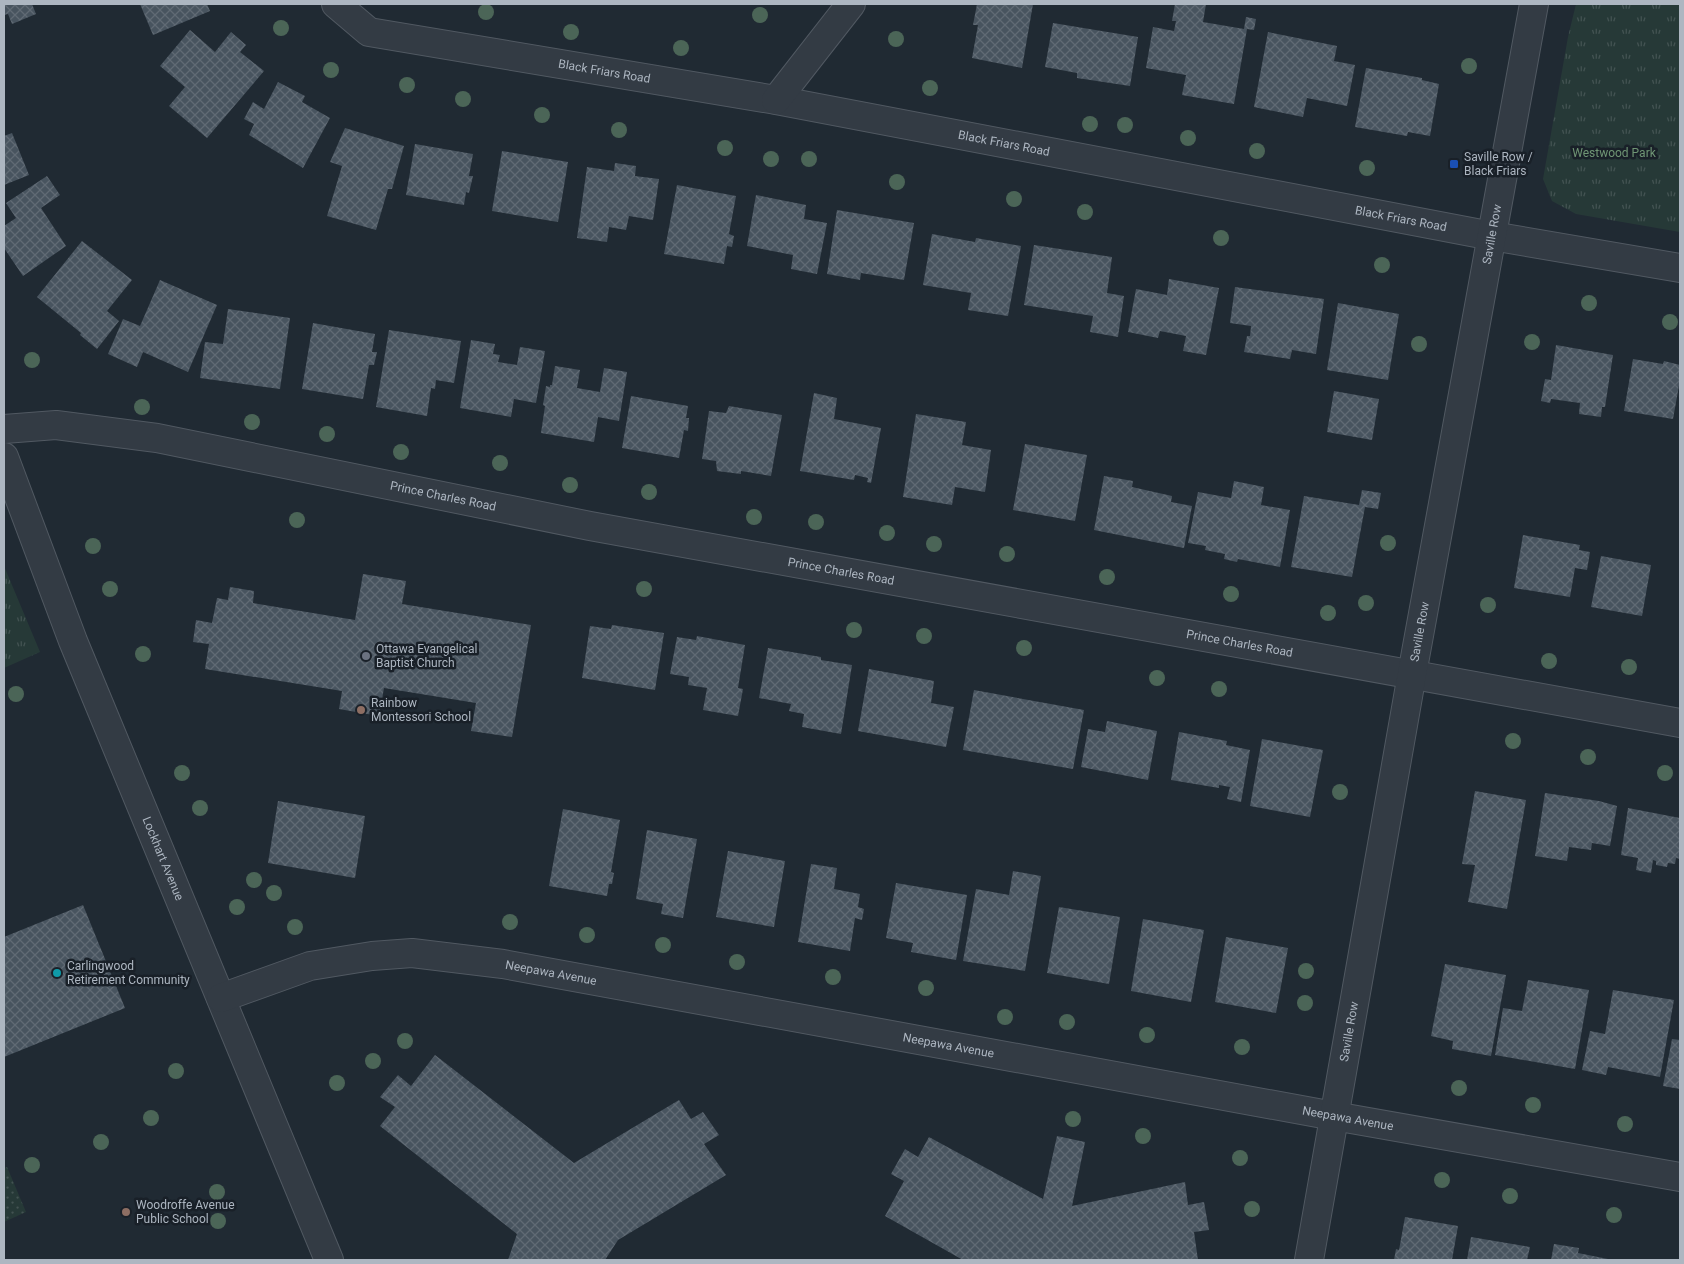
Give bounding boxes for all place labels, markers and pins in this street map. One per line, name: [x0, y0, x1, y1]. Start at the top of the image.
place label: Saville Row / Black Friars: [1464, 150, 1533, 178]
marker: Saville Row / Black Friars: [1448, 158, 1460, 170]
place label: Ottawa Evangelical Baptist Church: [376, 642, 477, 670]
marker: Ottawa Evangelical Baptist Church: [360, 650, 372, 662]
place label: Rainbow Montessori School: [371, 696, 471, 724]
marker: Rainbow Montessori School: [355, 704, 367, 716]
place label: Carlingwood Retirement Community: [67, 959, 190, 987]
marker: Carlingwood Retirement Community: [51, 967, 63, 979]
place label: Woodroffe Avenue Public School: [136, 1198, 235, 1226]
marker: Woodroffe Avenue Public School: [120, 1206, 132, 1218]

